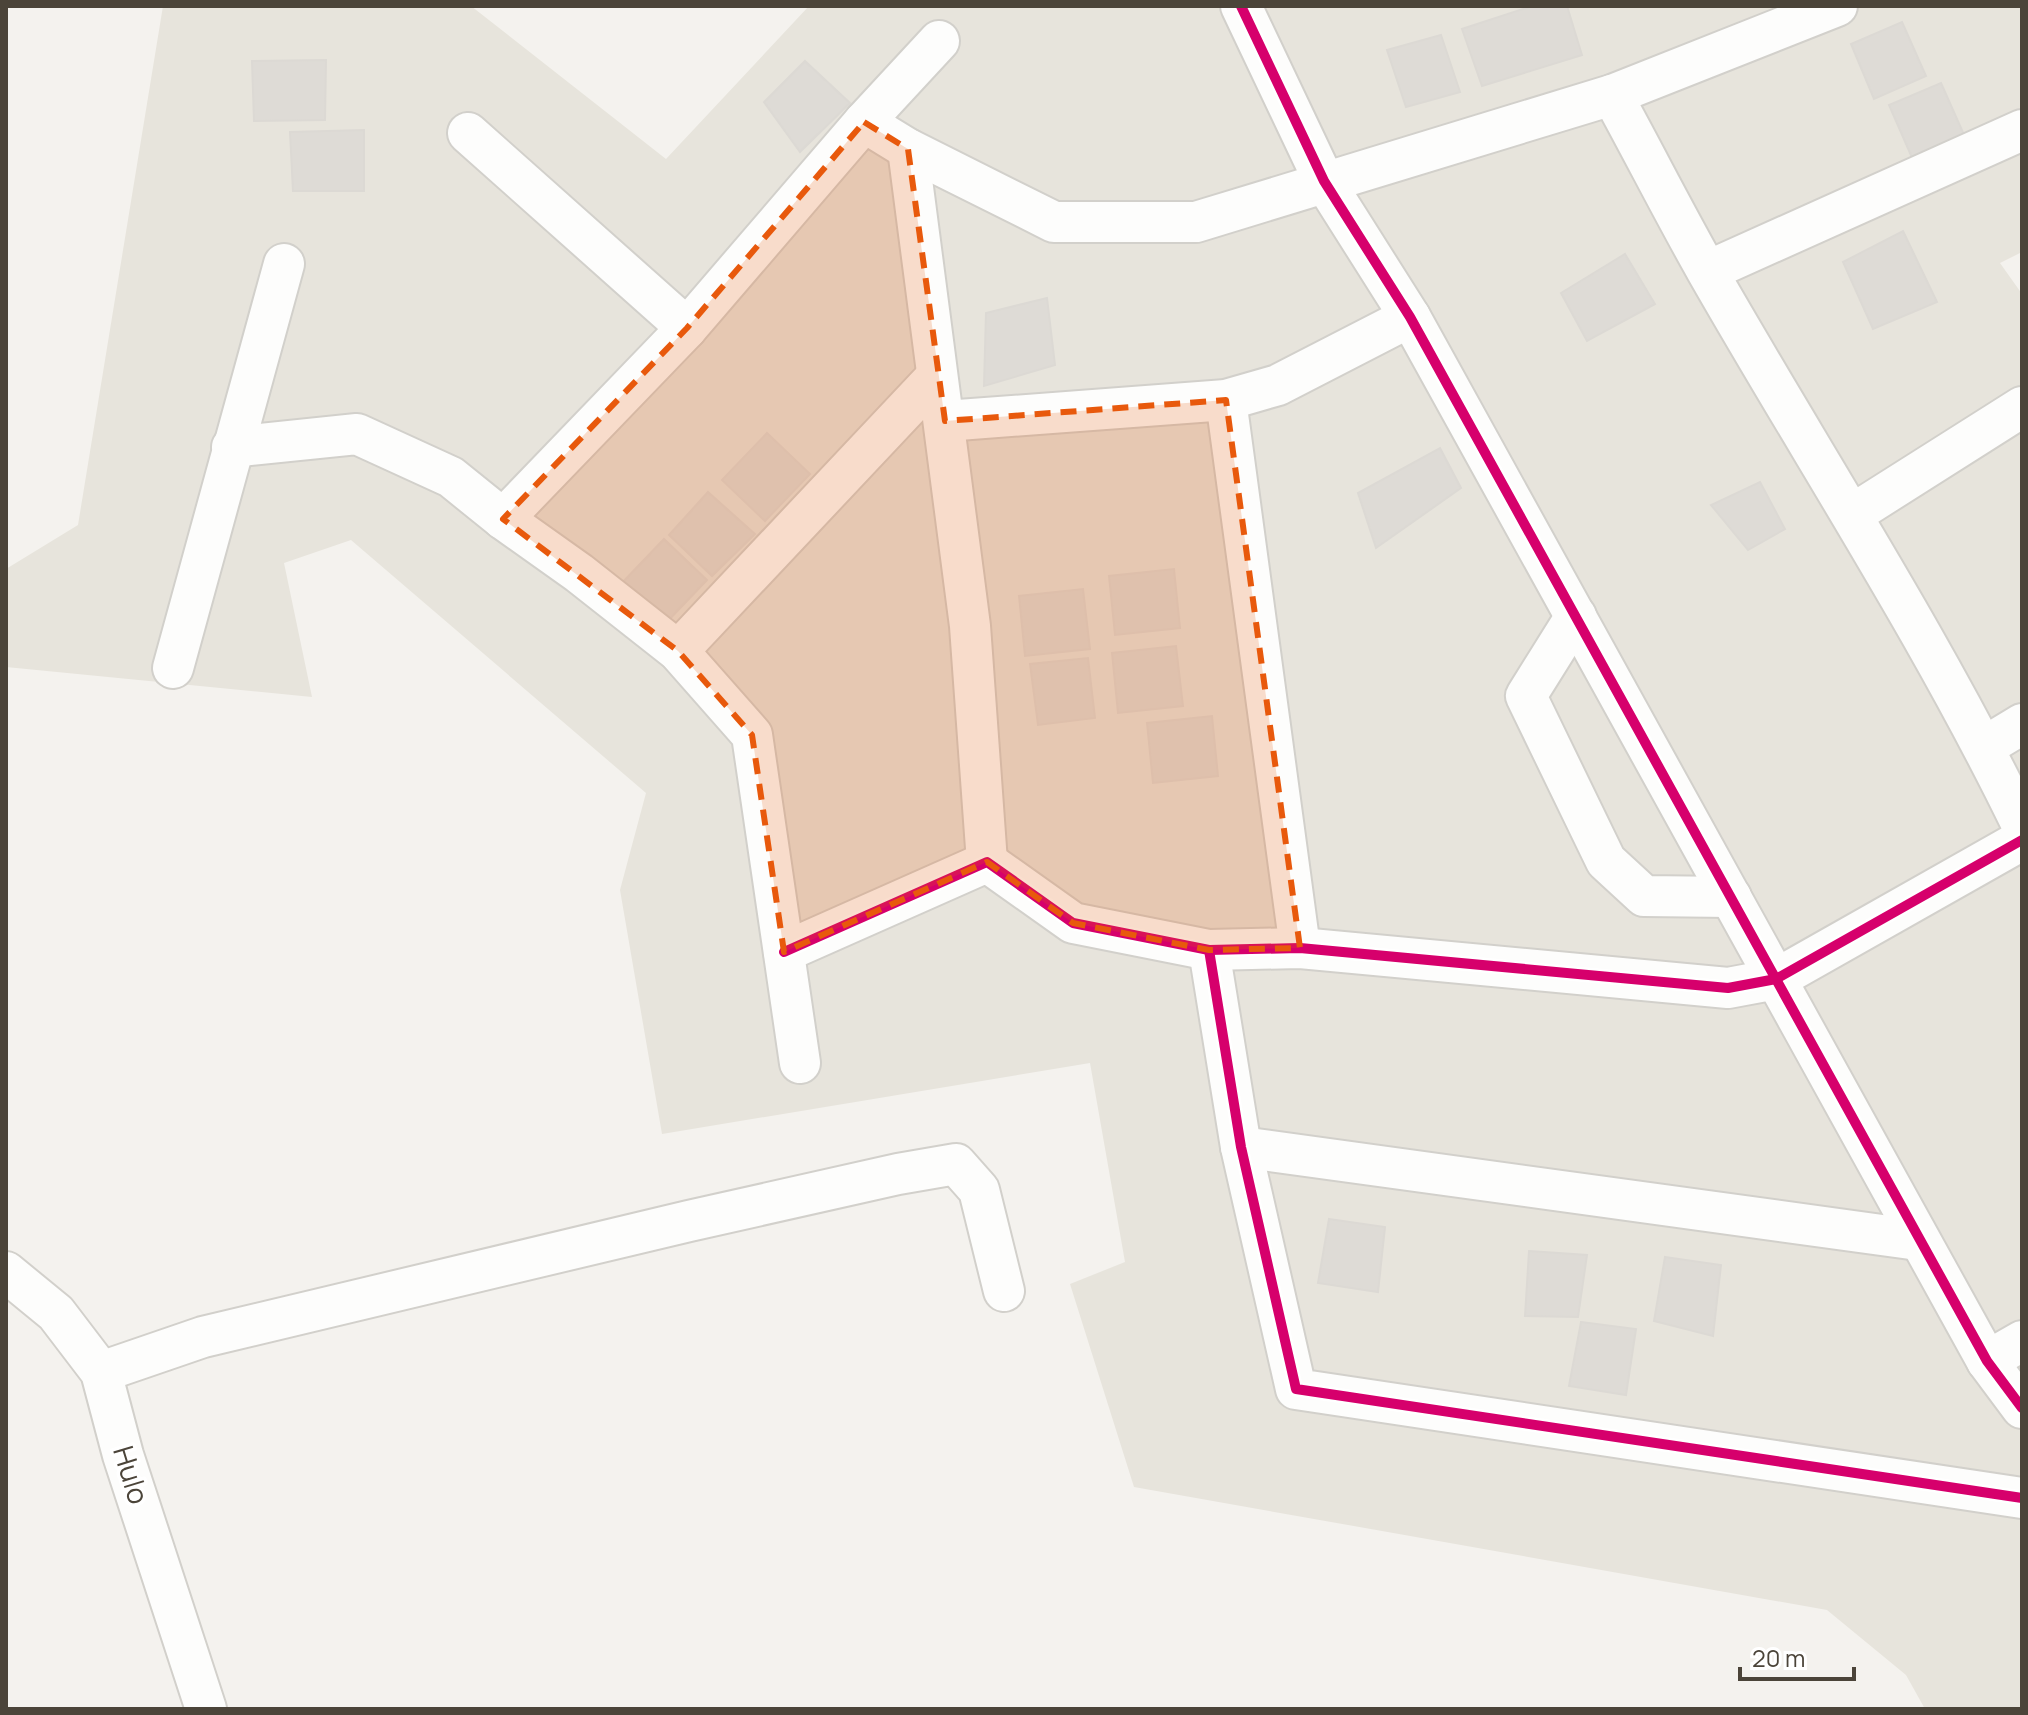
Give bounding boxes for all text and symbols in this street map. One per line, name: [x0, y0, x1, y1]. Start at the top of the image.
street label: Hulo: [105, 1441, 159, 1508]
scale bar: [1740, 1631, 1854, 1681]
text: 20 m: [1752, 1641, 1805, 1674]

